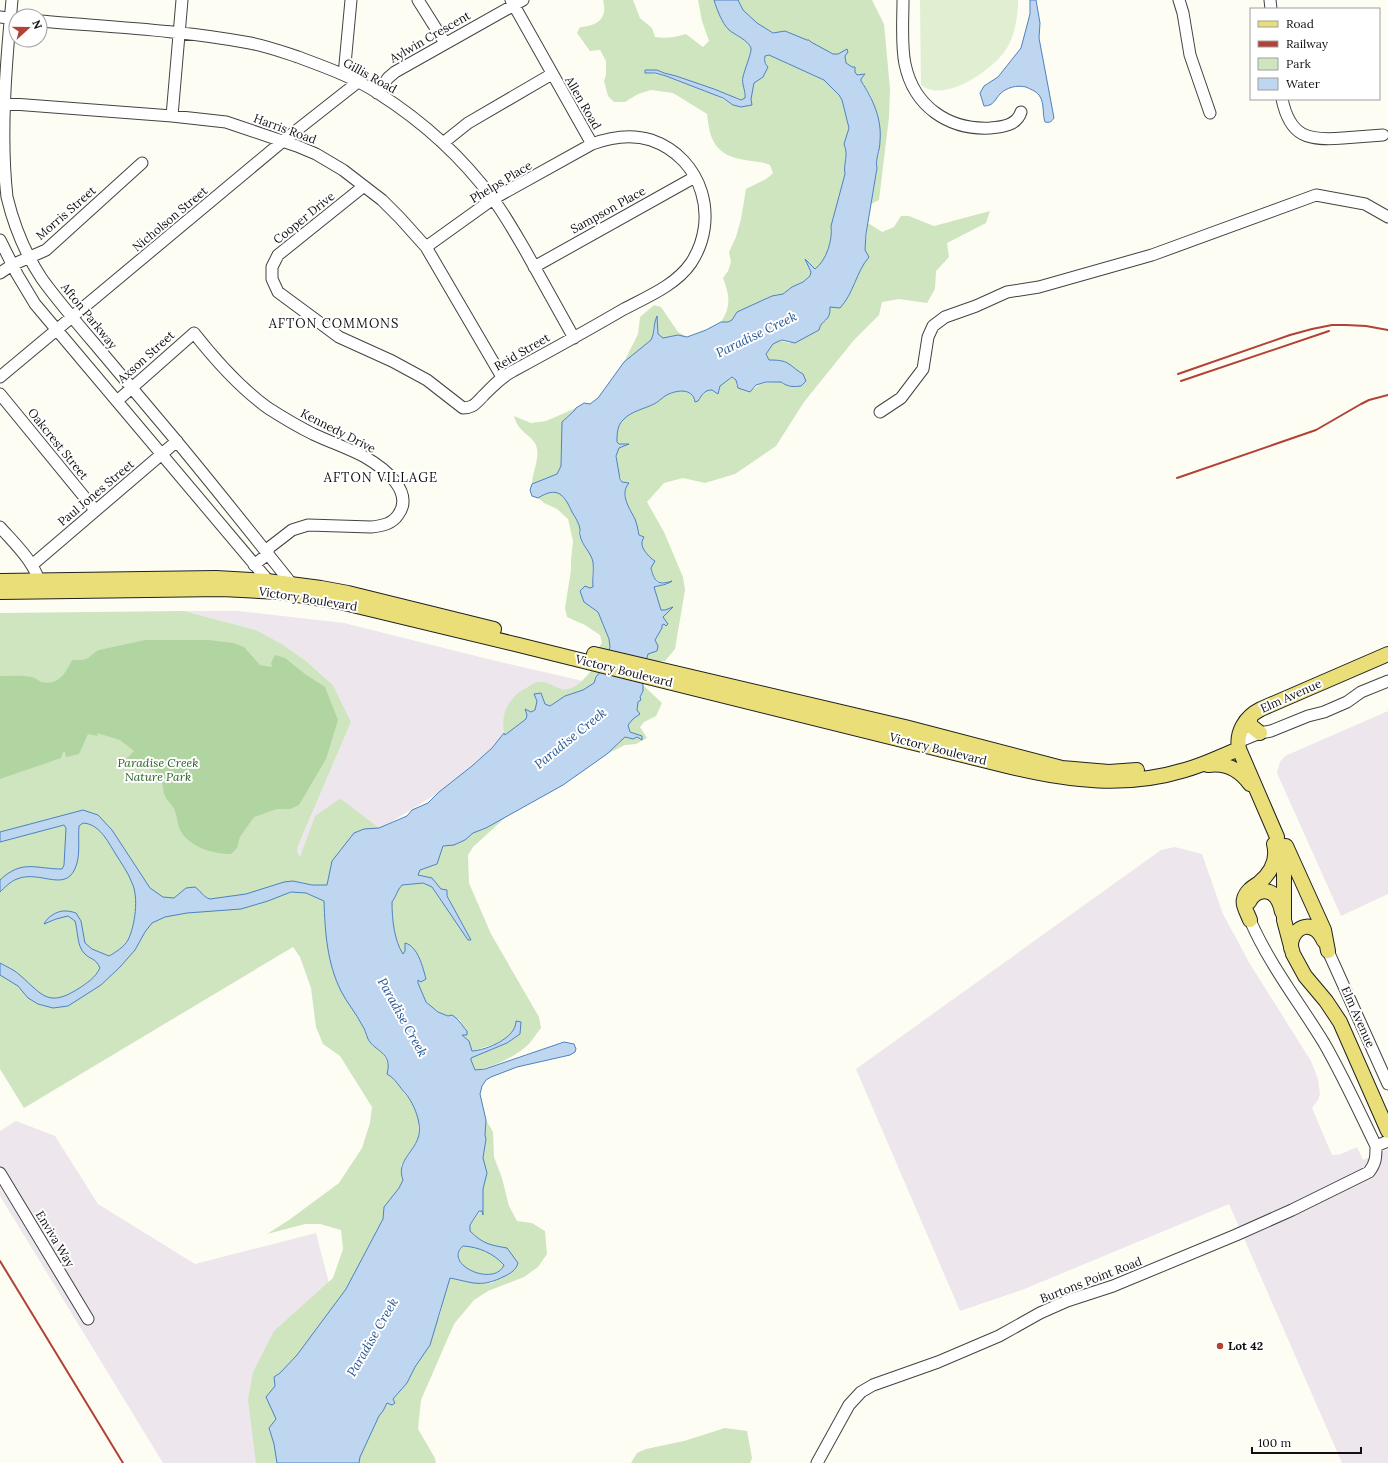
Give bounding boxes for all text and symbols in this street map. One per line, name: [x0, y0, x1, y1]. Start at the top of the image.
street label: Aylwin Crescent: [386, 7, 473, 66]
north arrow: [8, 8, 48, 48]
legend: [1250, 8, 1380, 100]
text: Road: [1286, 16, 1314, 31]
text: N: [29, 18, 46, 31]
text: Railway: [1286, 36, 1329, 51]
street label: Gillis Road: [341, 55, 400, 96]
text: Park: [1286, 56, 1312, 71]
street label: Allen Road: [562, 73, 605, 132]
text: Water: [1286, 76, 1321, 91]
street label: Harris Road: [252, 110, 319, 147]
street label: Phelps Place: [467, 157, 535, 206]
street label: Morris Street: [33, 182, 99, 243]
street label: Nicholson Street: [129, 183, 211, 254]
street label: Sampson Place: [568, 183, 648, 236]
street label: Cooper Drive: [270, 188, 338, 247]
street label: Afton Parkway: [58, 279, 121, 352]
water label: Paradise Creek: [713, 307, 800, 361]
district label: AFTON COMMONS: [268, 315, 399, 332]
street label: Axson Street: [113, 327, 177, 387]
street label: Reid Street: [491, 329, 553, 373]
street label: Oakcrest Street: [25, 405, 92, 483]
street label: Kennedy Drive: [298, 405, 379, 456]
street label: Paul Jones Street: [55, 456, 137, 529]
district label: AFTON VILLAGE: [323, 469, 438, 486]
street label: Victory Boulevard: [257, 583, 358, 614]
street label: Victory Boulevard: [573, 651, 674, 690]
street label: Elm Avenue: [1258, 675, 1324, 716]
water label: Paradise Creek: [531, 704, 610, 773]
street label: Victory Boulevard: [887, 729, 988, 768]
park label: Paradise Creek Nature Park: [117, 755, 199, 784]
water label: Paradise Creek: [374, 975, 431, 1060]
street label: Elm Avenue: [1338, 984, 1379, 1050]
street label: Enviva Way: [33, 1208, 78, 1270]
street label: Burtons Point Road: [1038, 1253, 1144, 1306]
water label: Paradise Creek: [343, 1295, 402, 1380]
place label: Lot 42: [1228, 1338, 1263, 1353]
marker: Lot 42: [1215, 1341, 1225, 1351]
scale bar: [1252, 1429, 1361, 1455]
text: 100 m: [1258, 1435, 1291, 1450]

